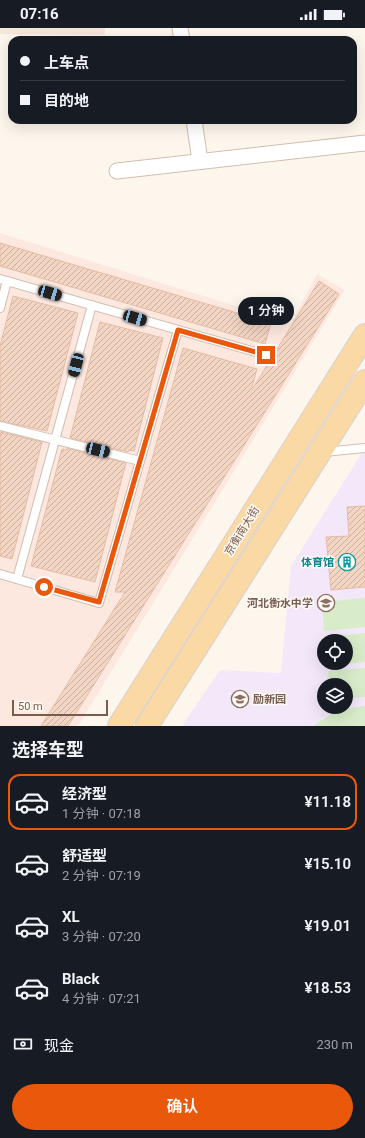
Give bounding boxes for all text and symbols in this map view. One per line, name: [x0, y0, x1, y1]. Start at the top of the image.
text: 07:16: [20, 5, 59, 23]
text: 上车点: [44, 54, 89, 72]
text: 目的地: [44, 92, 89, 110]
car: [37, 284, 63, 302]
callout: 1 分钟: [238, 297, 294, 325]
text: 1 分钟: [248, 303, 284, 318]
car: [122, 309, 148, 327]
route end: [257, 346, 275, 364]
car: [67, 352, 85, 378]
car: [85, 441, 111, 459]
street label: 京衡南大街: [222, 504, 262, 558]
building icon: 体育馆: [337, 552, 357, 572]
place label: 体育馆: [301, 556, 334, 569]
route start: [35, 578, 53, 596]
school or university icon: 河北衡水中学: [316, 593, 336, 613]
place label: 河北衡水中学: [247, 597, 313, 610]
map controls: [317, 634, 353, 714]
button: locate: [317, 634, 353, 670]
button: layers: [317, 678, 353, 714]
school or university icon: 励新园: [230, 689, 250, 709]
place label: 励新园: [253, 693, 286, 706]
scale bar: [12, 698, 108, 717]
text: 50 m: [18, 700, 43, 713]
text: 选择车型: [12, 739, 84, 760]
icon: car: [14, 784, 50, 820]
text: 经济型: [62, 785, 107, 803]
text: ¥11.18: [304, 793, 351, 811]
text: 1 分钟 · 07:18: [62, 806, 141, 821]
icon: car: [14, 846, 50, 882]
text: 舒适型: [62, 847, 107, 865]
text: ¥15.10: [304, 855, 351, 873]
text: 2 分钟 · 07:19: [62, 868, 141, 883]
icon: car: [14, 908, 50, 944]
text: XL: [62, 908, 80, 926]
text: ¥19.01: [304, 917, 351, 935]
text: 3 分钟 · 07:20: [62, 929, 141, 944]
icon: car: [14, 970, 50, 1006]
text: Black: [62, 970, 99, 988]
text: ¥18.53: [304, 979, 351, 997]
text: 4 分钟 · 07:21: [62, 991, 141, 1006]
icon: cash: [12, 1033, 34, 1055]
text: 现金: [44, 1037, 74, 1055]
text: 230 m: [316, 1037, 353, 1052]
button: 确认: [12, 1084, 353, 1130]

